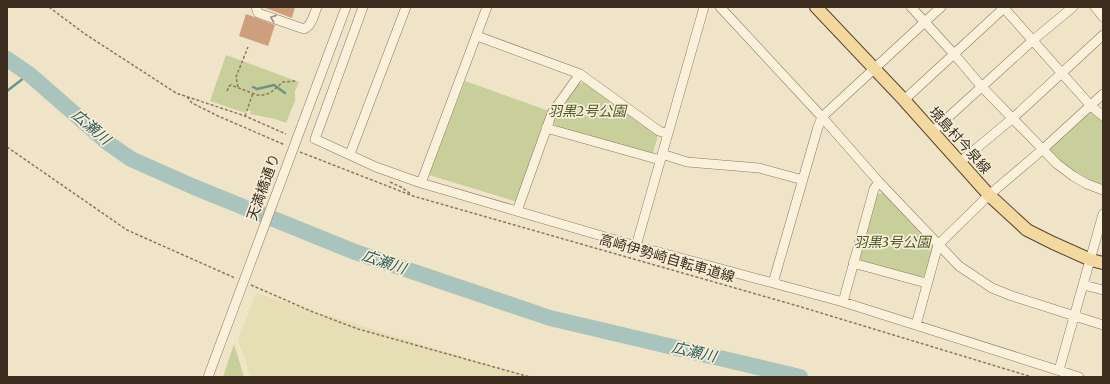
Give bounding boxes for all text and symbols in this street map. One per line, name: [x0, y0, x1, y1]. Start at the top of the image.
one-way arrow: [270, 14, 277, 22]
park label: 羽黒2号公園: [548, 102, 628, 120]
street label: 境島村今泉線: [925, 103, 995, 177]
water label: 広瀬川: [68, 105, 116, 150]
street label: 天満橋通り: [243, 151, 283, 223]
street label: 高崎伊勢崎自転車道線: [597, 230, 737, 286]
park label: 羽黒3号公園: [853, 233, 933, 251]
water label: 広瀬川: [360, 245, 410, 278]
water label: 広瀬川: [670, 337, 720, 366]

